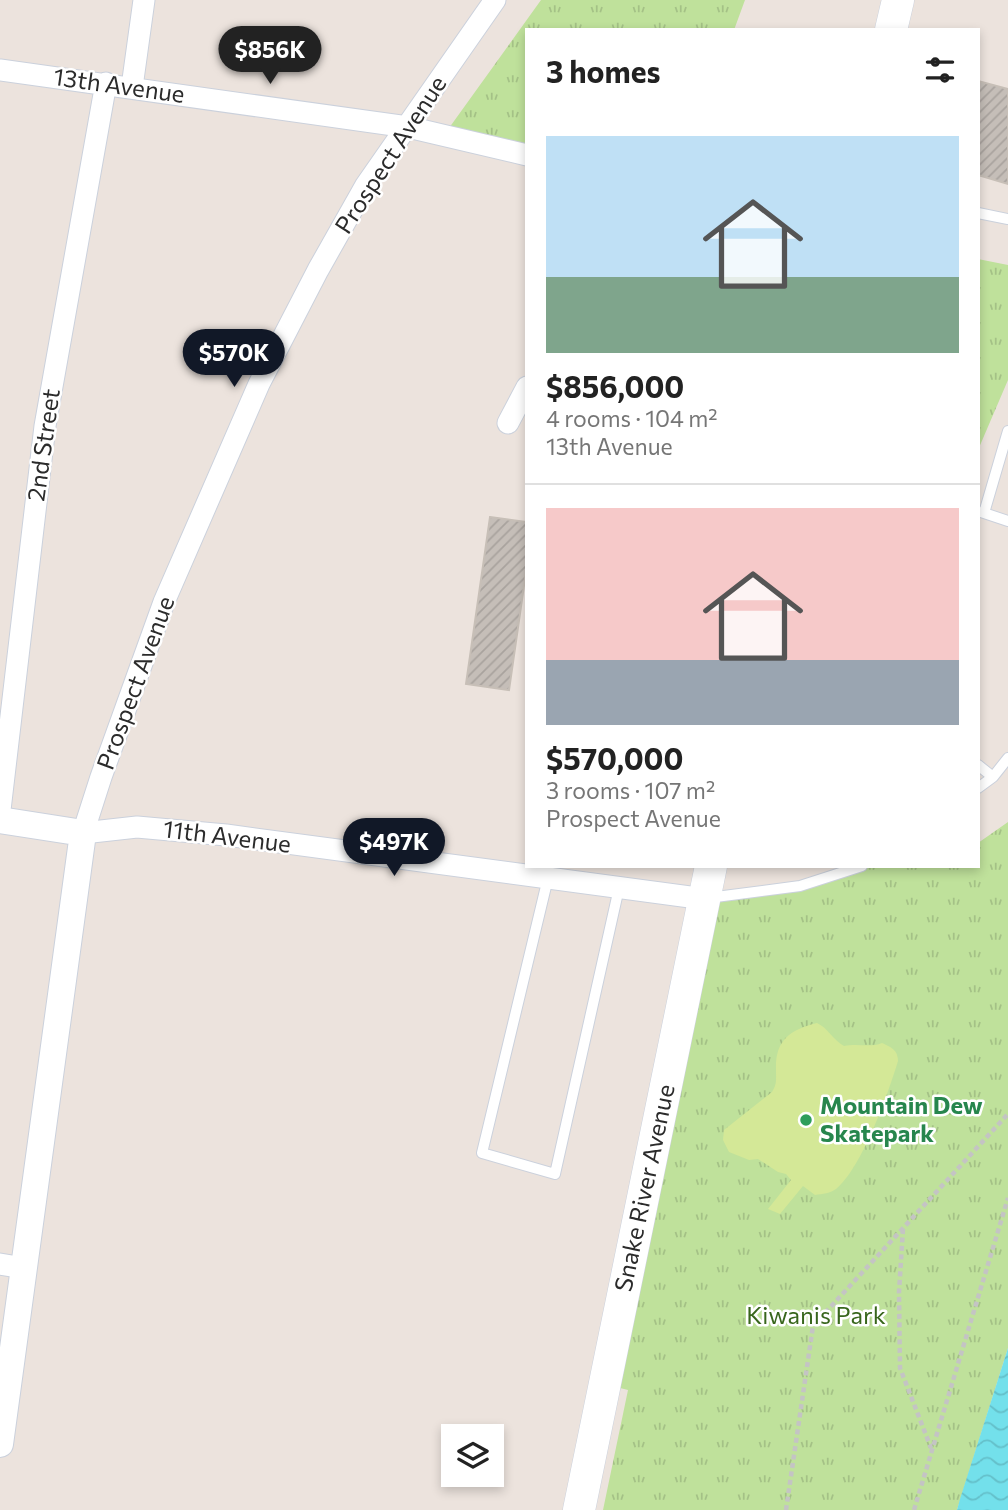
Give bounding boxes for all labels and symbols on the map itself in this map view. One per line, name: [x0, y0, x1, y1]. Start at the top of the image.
pin: $856K: [221, 27, 319, 86]
street label: 13th Avenue: [52, 61, 187, 108]
street label: Prospect Avenue: [328, 70, 452, 239]
pin: $570K: [185, 330, 283, 389]
street label: 2nd Street: [20, 386, 65, 503]
street label: Prospect Avenue: [90, 592, 179, 773]
street label: 11th Avenue: [162, 813, 293, 858]
pin: $497K: [345, 818, 443, 878]
street label: Snake River Avenue: [607, 1081, 680, 1294]
place label: Mountain Dew Skatepark: [820, 1090, 983, 1147]
marker: Mountain Dew Skatepark: [798, 1112, 814, 1128]
park label: Kiwanis Park: [746, 1300, 886, 1329]

